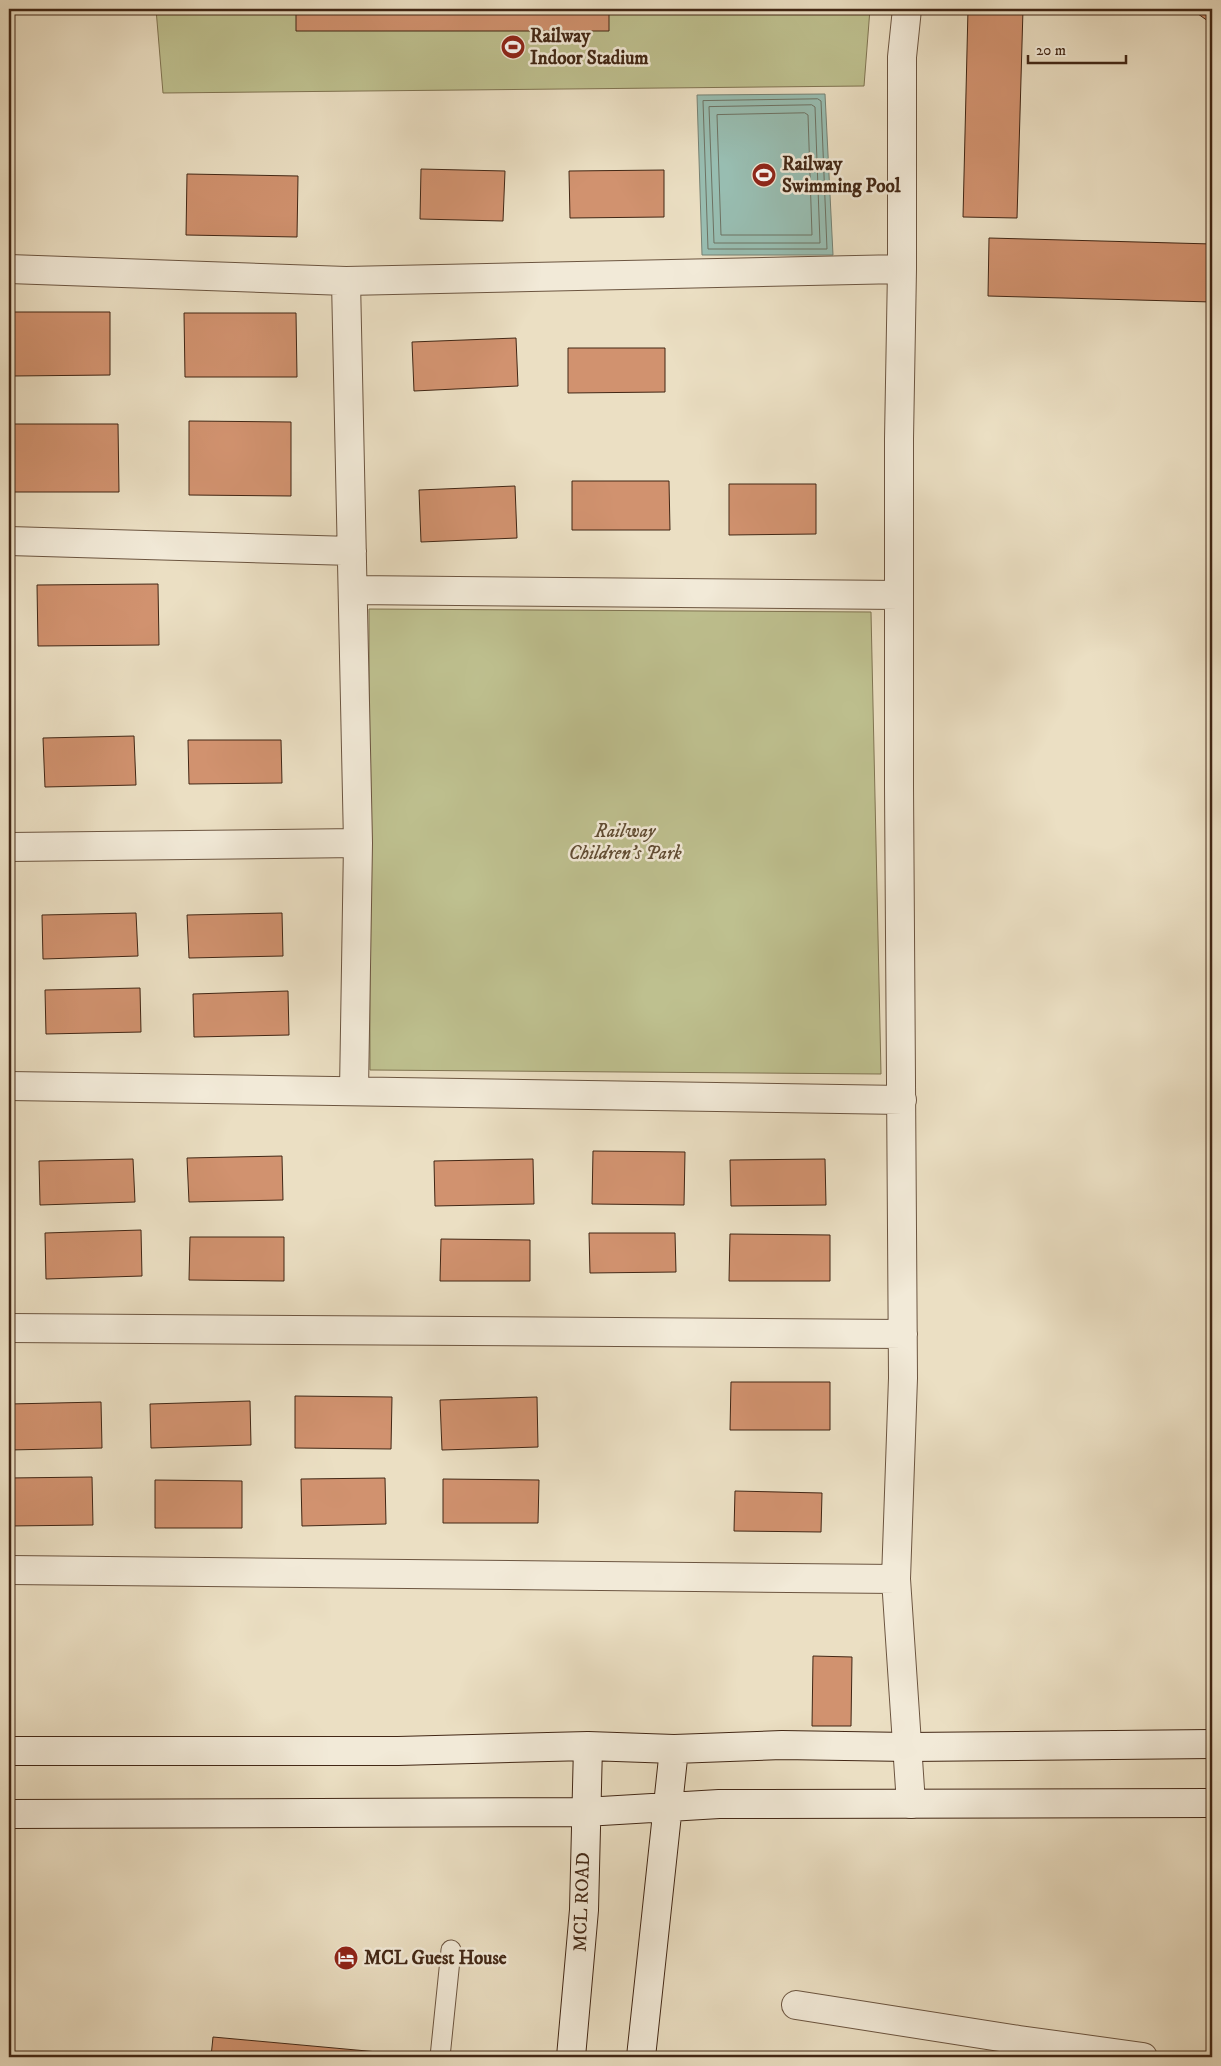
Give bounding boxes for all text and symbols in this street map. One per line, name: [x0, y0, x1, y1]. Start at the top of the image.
place label: Railway Indoor Stadium: [530, 25, 649, 70]
scale bar: [1028, 32, 1126, 64]
sports icon: Railway Indoor Stadium: [500, 34, 526, 60]
text: 20 m: [1036, 41, 1066, 60]
place label: Railway Swimming Pool: [782, 153, 901, 198]
sports icon: Railway Swimming Pool: [751, 162, 777, 188]
park label: Railway Children's Park: [568, 820, 682, 865]
street label: MCL ROAD: [569, 1852, 595, 1952]
hotel icon: MCL Guest House: [333, 1945, 359, 1971]
place label: MCL Guest House: [364, 1947, 507, 1970]

